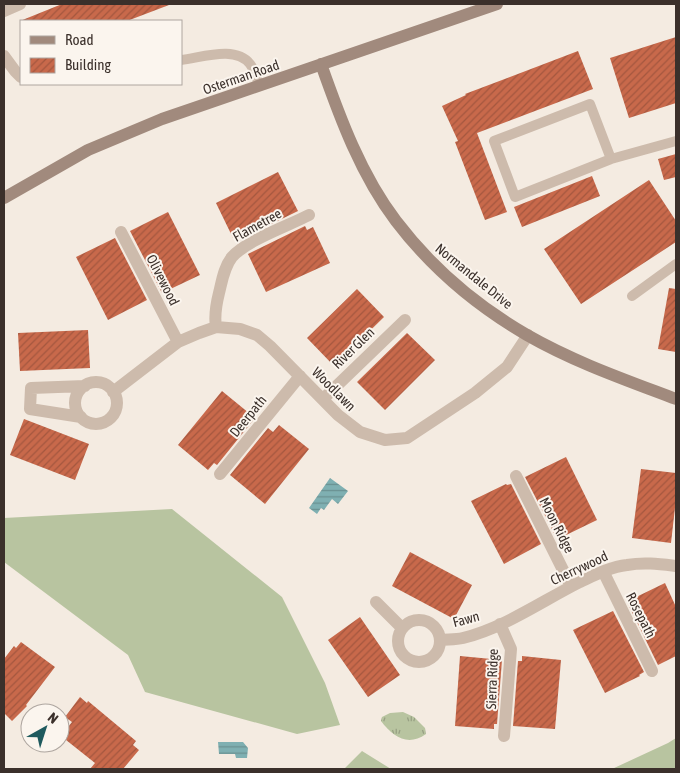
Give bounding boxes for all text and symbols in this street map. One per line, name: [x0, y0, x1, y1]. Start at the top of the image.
legend: [20, 20, 182, 85]
text: Road: [65, 31, 94, 48]
text: Building: [65, 56, 111, 73]
street label: Osterman Road: [201, 56, 281, 98]
street label: Flametree: [230, 205, 284, 245]
street label: Normandale Drive: [432, 240, 516, 312]
street label: Olivewood: [143, 252, 183, 308]
street label: River Glen: [329, 324, 377, 372]
street label: Woodlawn: [309, 364, 359, 414]
street label: Deerpath: [226, 392, 270, 440]
street label: Moon Ridge: [536, 495, 578, 555]
street label: Cherrywood: [548, 548, 610, 588]
street label: Rosepath: [623, 590, 659, 640]
street label: Fawn: [451, 608, 481, 630]
street label: Sierra Ridge: [483, 648, 501, 710]
north arrow: [20, 703, 70, 753]
text: N: [45, 709, 61, 727]

